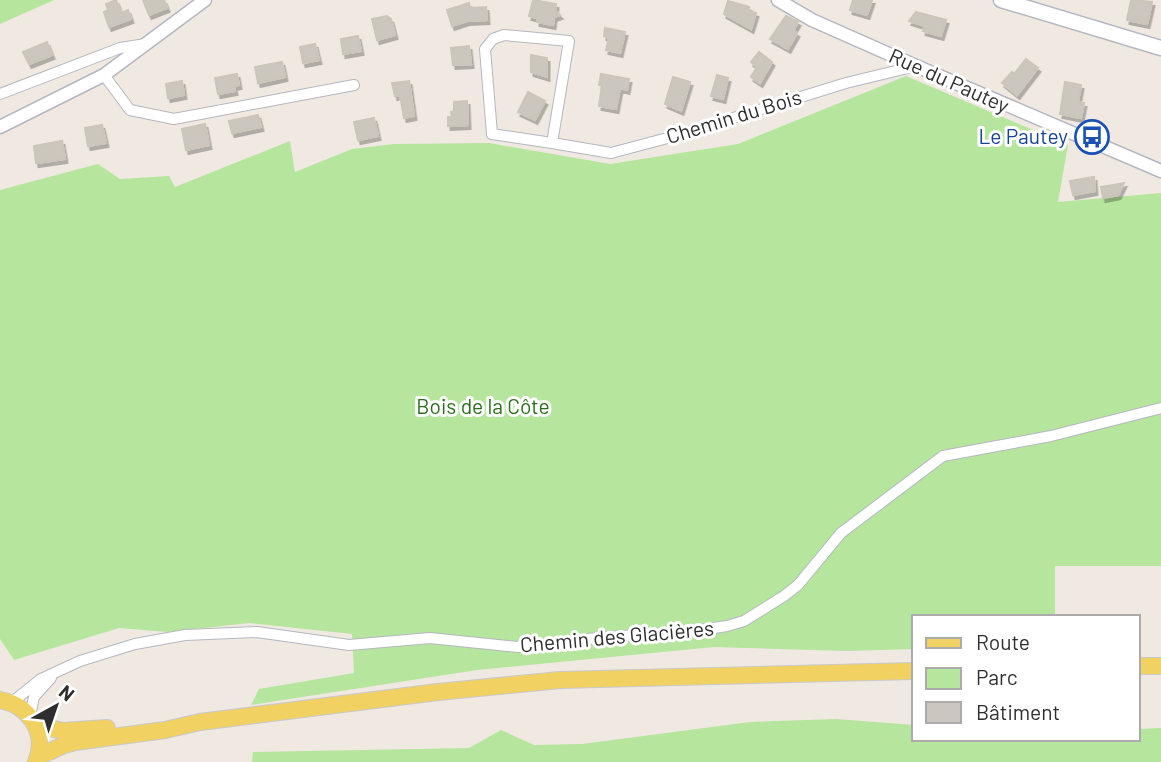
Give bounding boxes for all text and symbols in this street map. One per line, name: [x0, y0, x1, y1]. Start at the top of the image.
street label: Rue du Pautey: [886, 42, 1014, 117]
street label: Chemin du Bois: [663, 83, 804, 148]
bus stop icon: Le Pautey: [1073, 118, 1111, 156]
place label: Le Pautey: [978, 123, 1068, 148]
park label: Bois de la Côte: [416, 393, 550, 418]
street label: Chemin des Glacières: [519, 615, 715, 656]
legend: [912, 615, 1140, 741]
text: Route: [976, 629, 1030, 654]
text: Parc: [976, 664, 1018, 689]
north arrow: [21, 671, 91, 741]
text: N: [55, 680, 79, 705]
text: Bâtiment: [976, 699, 1060, 724]

